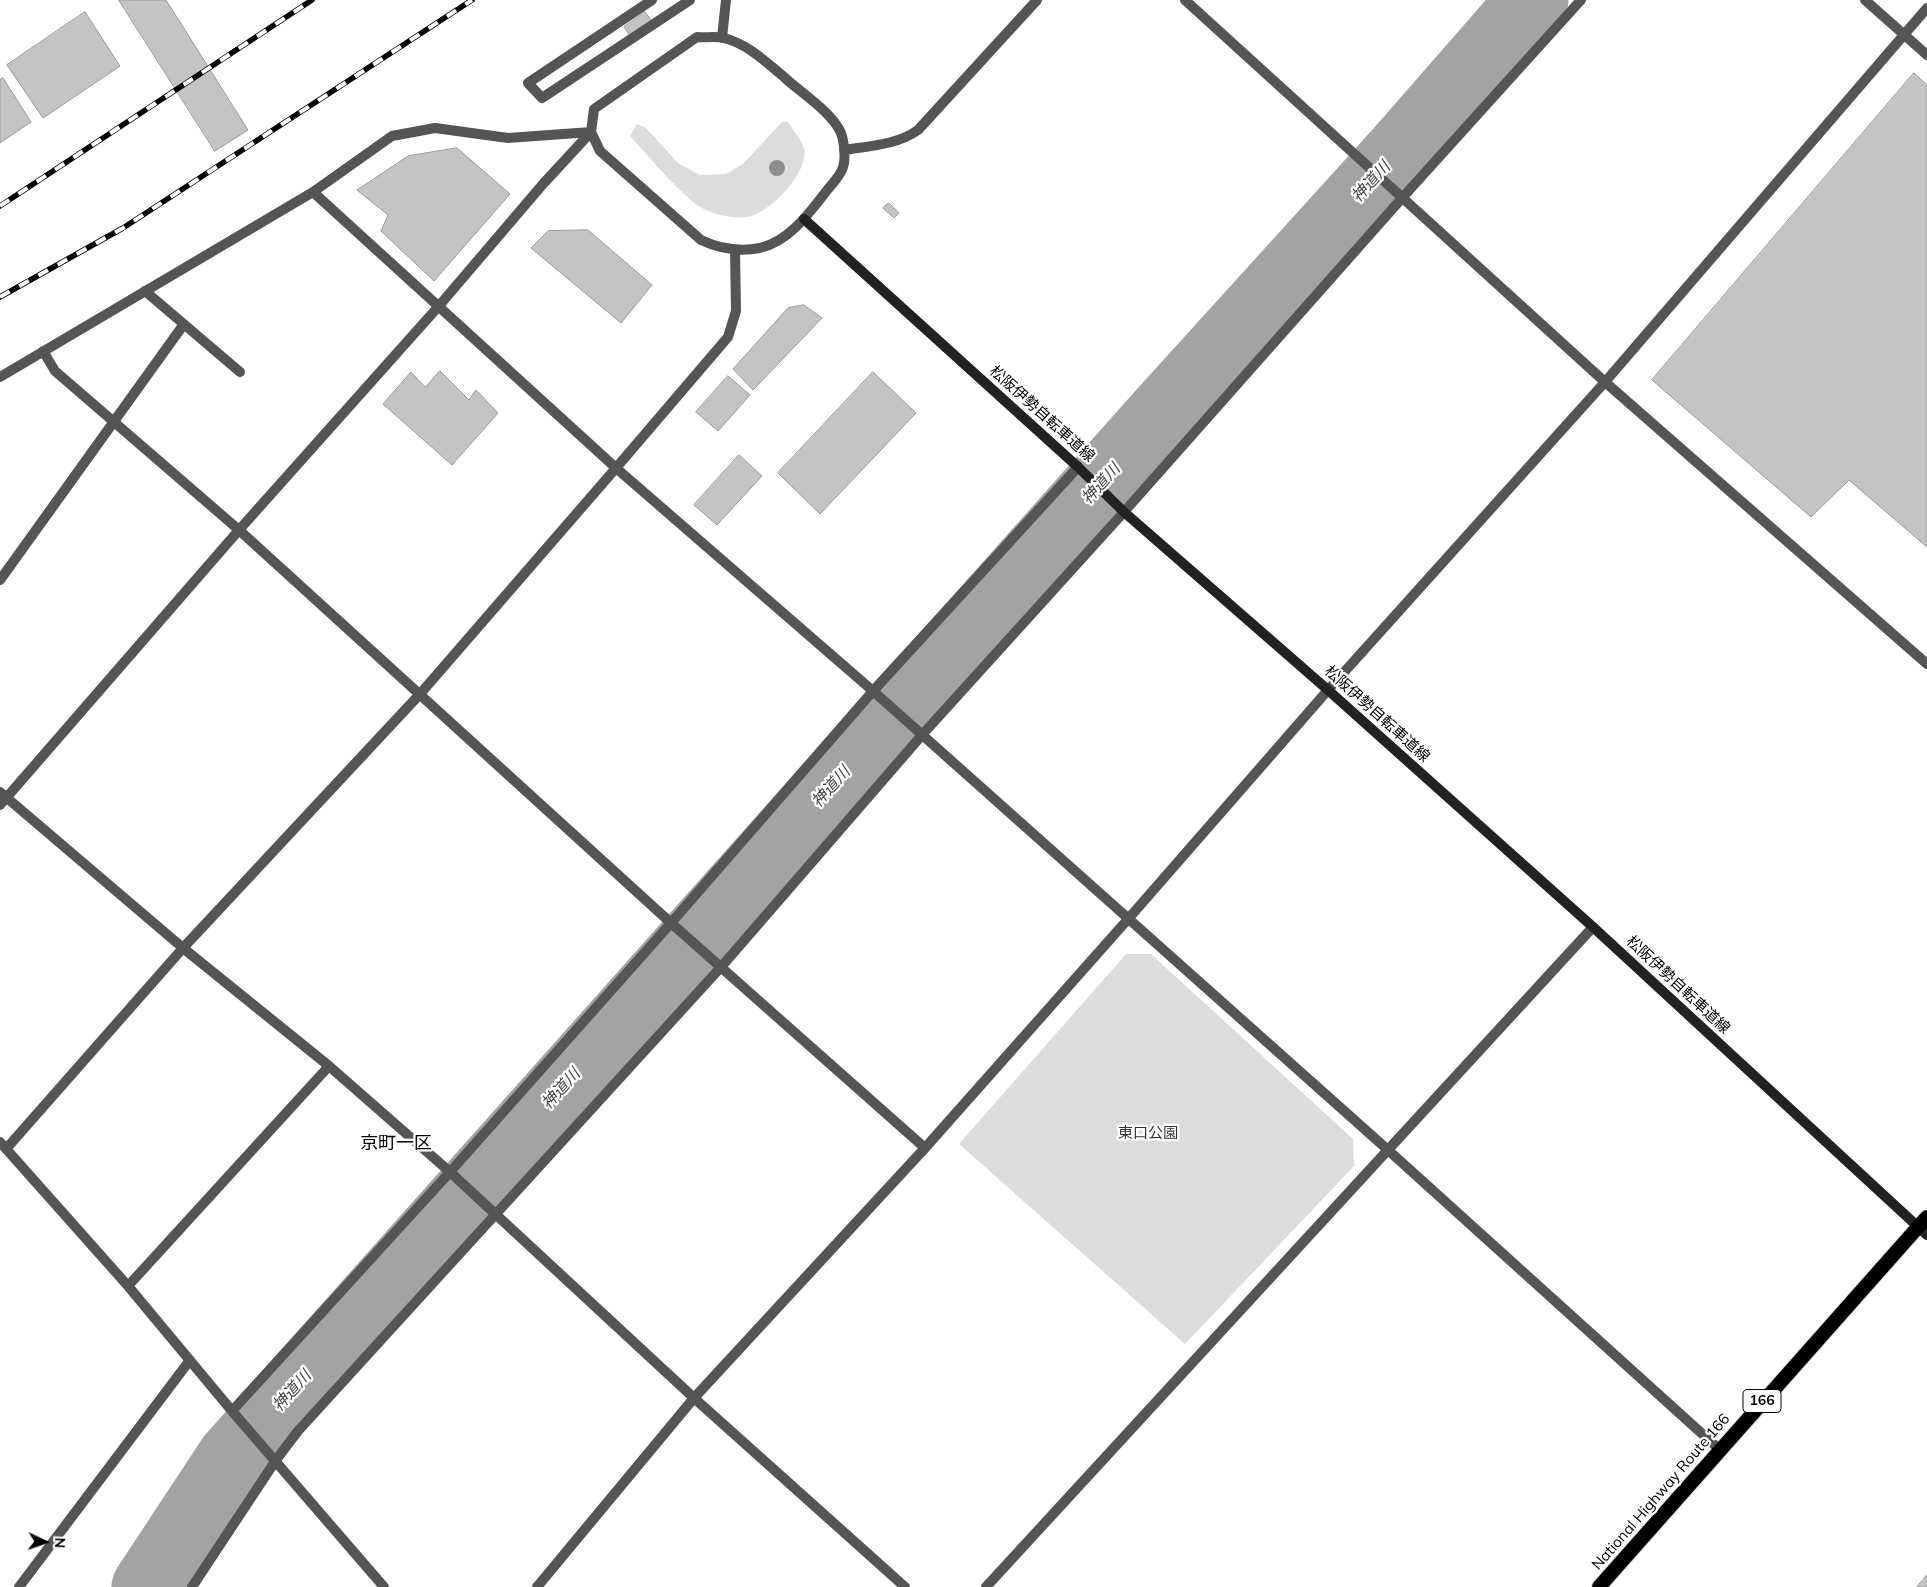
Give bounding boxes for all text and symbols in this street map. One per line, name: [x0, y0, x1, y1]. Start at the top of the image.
water label: 神道川: [1348, 158, 1394, 206]
street label: 松阪伊勢自転車道線: [986, 362, 1098, 466]
water label: 神道川: [1078, 460, 1124, 508]
street label: 松阪伊勢自転車道線: [1321, 662, 1433, 766]
water label: 神道川: [808, 763, 854, 811]
street label: 松阪伊勢自転車道線: [1622, 932, 1734, 1038]
water label: 神道川: [538, 1065, 584, 1113]
park label: 東口公園: [1118, 1124, 1178, 1142]
district label: 京町一区: [360, 1133, 432, 1155]
water label: 神道川: [269, 1367, 315, 1415]
road number: 166: [1743, 1390, 1781, 1412]
street label: National Highway Route 166: [1588, 1410, 1734, 1574]
north arrow: [20, 1517, 70, 1567]
text: N: [51, 1537, 69, 1549]

